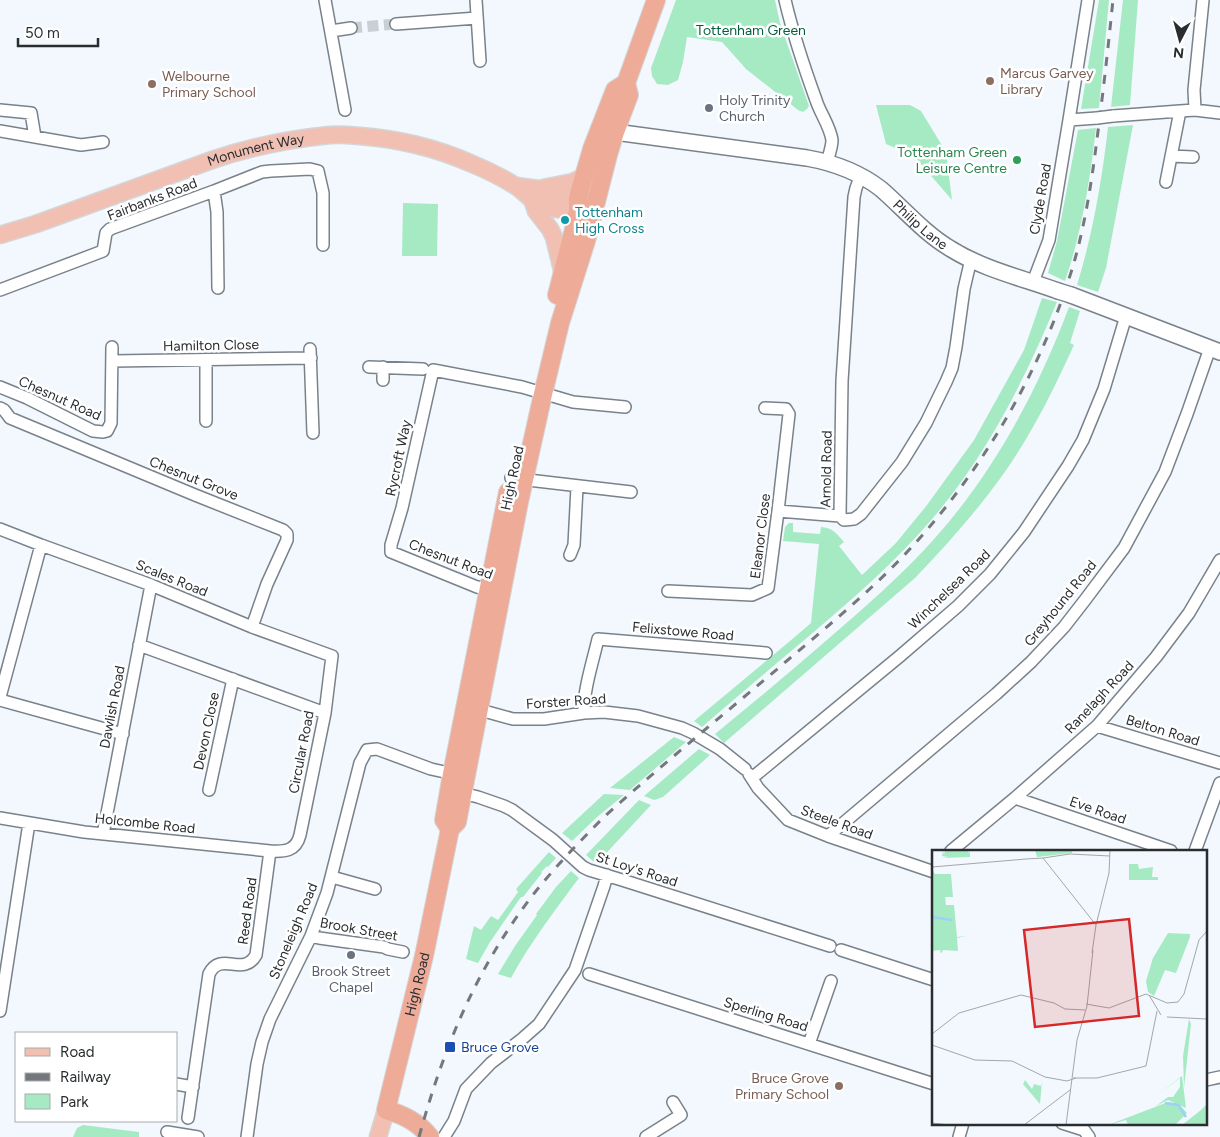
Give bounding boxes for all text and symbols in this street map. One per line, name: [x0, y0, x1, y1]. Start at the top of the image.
scale bar: [18, 15, 98, 47]
north arrow: [1155, 15, 1205, 65]
park label: Tottenham Green: [696, 22, 806, 39]
text: 50 m: [25, 24, 60, 42]
text: N: [1172, 43, 1185, 61]
place label: Marcus Garvey Library: [1000, 65, 1094, 98]
place label: Welbourne Primary School: [162, 68, 256, 101]
marker: Marcus Garvey Library: [984, 75, 996, 87]
marker: Welbourne Primary School: [146, 78, 158, 90]
place label: Holy Trinity Church: [719, 92, 791, 125]
marker: Holy Trinity Church: [703, 102, 715, 114]
street label: Monument Way: [205, 130, 306, 170]
place label: Tottenham Green Leisure Centre: [897, 144, 1007, 177]
marker: Tottenham Green Leisure Centre: [1011, 154, 1023, 166]
street label: Clyde Road: [1026, 162, 1055, 236]
street label: Fairbanks Road: [105, 175, 199, 224]
street label: Philip Lane: [889, 196, 951, 254]
place label: Tottenham High Cross: [575, 204, 644, 237]
marker: Tottenham High Cross: [559, 214, 571, 226]
street label: Hamilton Close: [163, 336, 260, 355]
street label: Chesnut Road: [16, 373, 104, 424]
street label: Rycroft Way: [382, 418, 415, 498]
street label: Arnold Road: [817, 430, 836, 508]
street label: High Road: [497, 444, 528, 512]
street label: Chesnut Grove: [147, 453, 241, 504]
street label: Eleanor Close: [747, 492, 774, 580]
street label: Chesnut Road: [406, 536, 495, 583]
street label: Winchelsea Road: [905, 546, 994, 633]
street label: Scales Road: [133, 556, 210, 601]
street label: Greyhound Road: [1021, 557, 1100, 650]
street label: Felixstowe Road: [631, 619, 735, 644]
street label: Ranelagh Road: [1061, 657, 1137, 737]
street label: Dawlish Road: [96, 664, 129, 750]
street label: Devon Close: [190, 690, 223, 772]
street label: Forster Road: [525, 690, 607, 713]
street label: Circular Road: [285, 709, 318, 795]
street label: Belton Road: [1124, 711, 1202, 750]
street label: Eve Road: [1067, 793, 1128, 828]
street label: Steele Road: [798, 802, 875, 843]
street label: Holcombe Road: [94, 810, 196, 837]
street label: St Loy's Road: [594, 848, 680, 891]
inset map: [932, 850, 1208, 1124]
street label: Reed Road: [234, 876, 261, 946]
street label: Stoneleigh Road: [265, 880, 321, 982]
street label: Brook Street: [319, 914, 399, 945]
marker: Brook Street Chapel: [345, 949, 357, 961]
street label: High Road: [401, 951, 434, 1018]
place label: Brook Street Chapel: [312, 963, 390, 996]
street label: Sperling Road: [722, 994, 810, 1035]
legend: [15, 1032, 178, 1122]
place label: Bruce Grove: [461, 1039, 539, 1056]
marker: Bruce Grove: [443, 1040, 457, 1054]
text: Road: [60, 1043, 95, 1061]
text: Railway: [60, 1068, 111, 1086]
place label: Bruce Grove Primary School: [735, 1070, 829, 1103]
marker: Bruce Grove Primary School: [833, 1080, 845, 1092]
text: Park: [60, 1093, 89, 1111]

